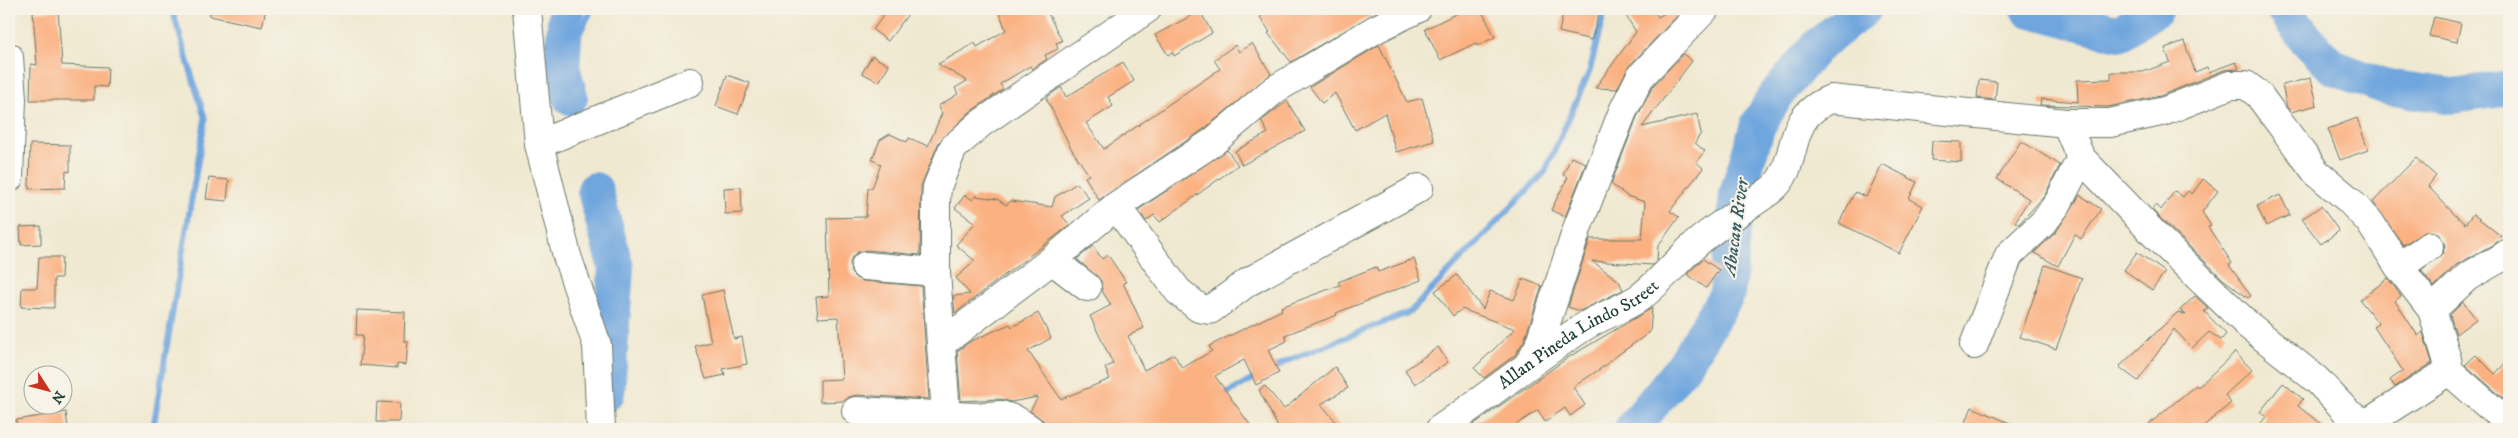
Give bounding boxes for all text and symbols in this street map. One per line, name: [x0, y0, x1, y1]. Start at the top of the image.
water label: Abacan River: [1718, 175, 1755, 279]
street label: Allan Pineda Lindo Street: [1494, 275, 1664, 394]
north arrow: [22, 366, 72, 416]
text: N: [47, 387, 68, 407]

